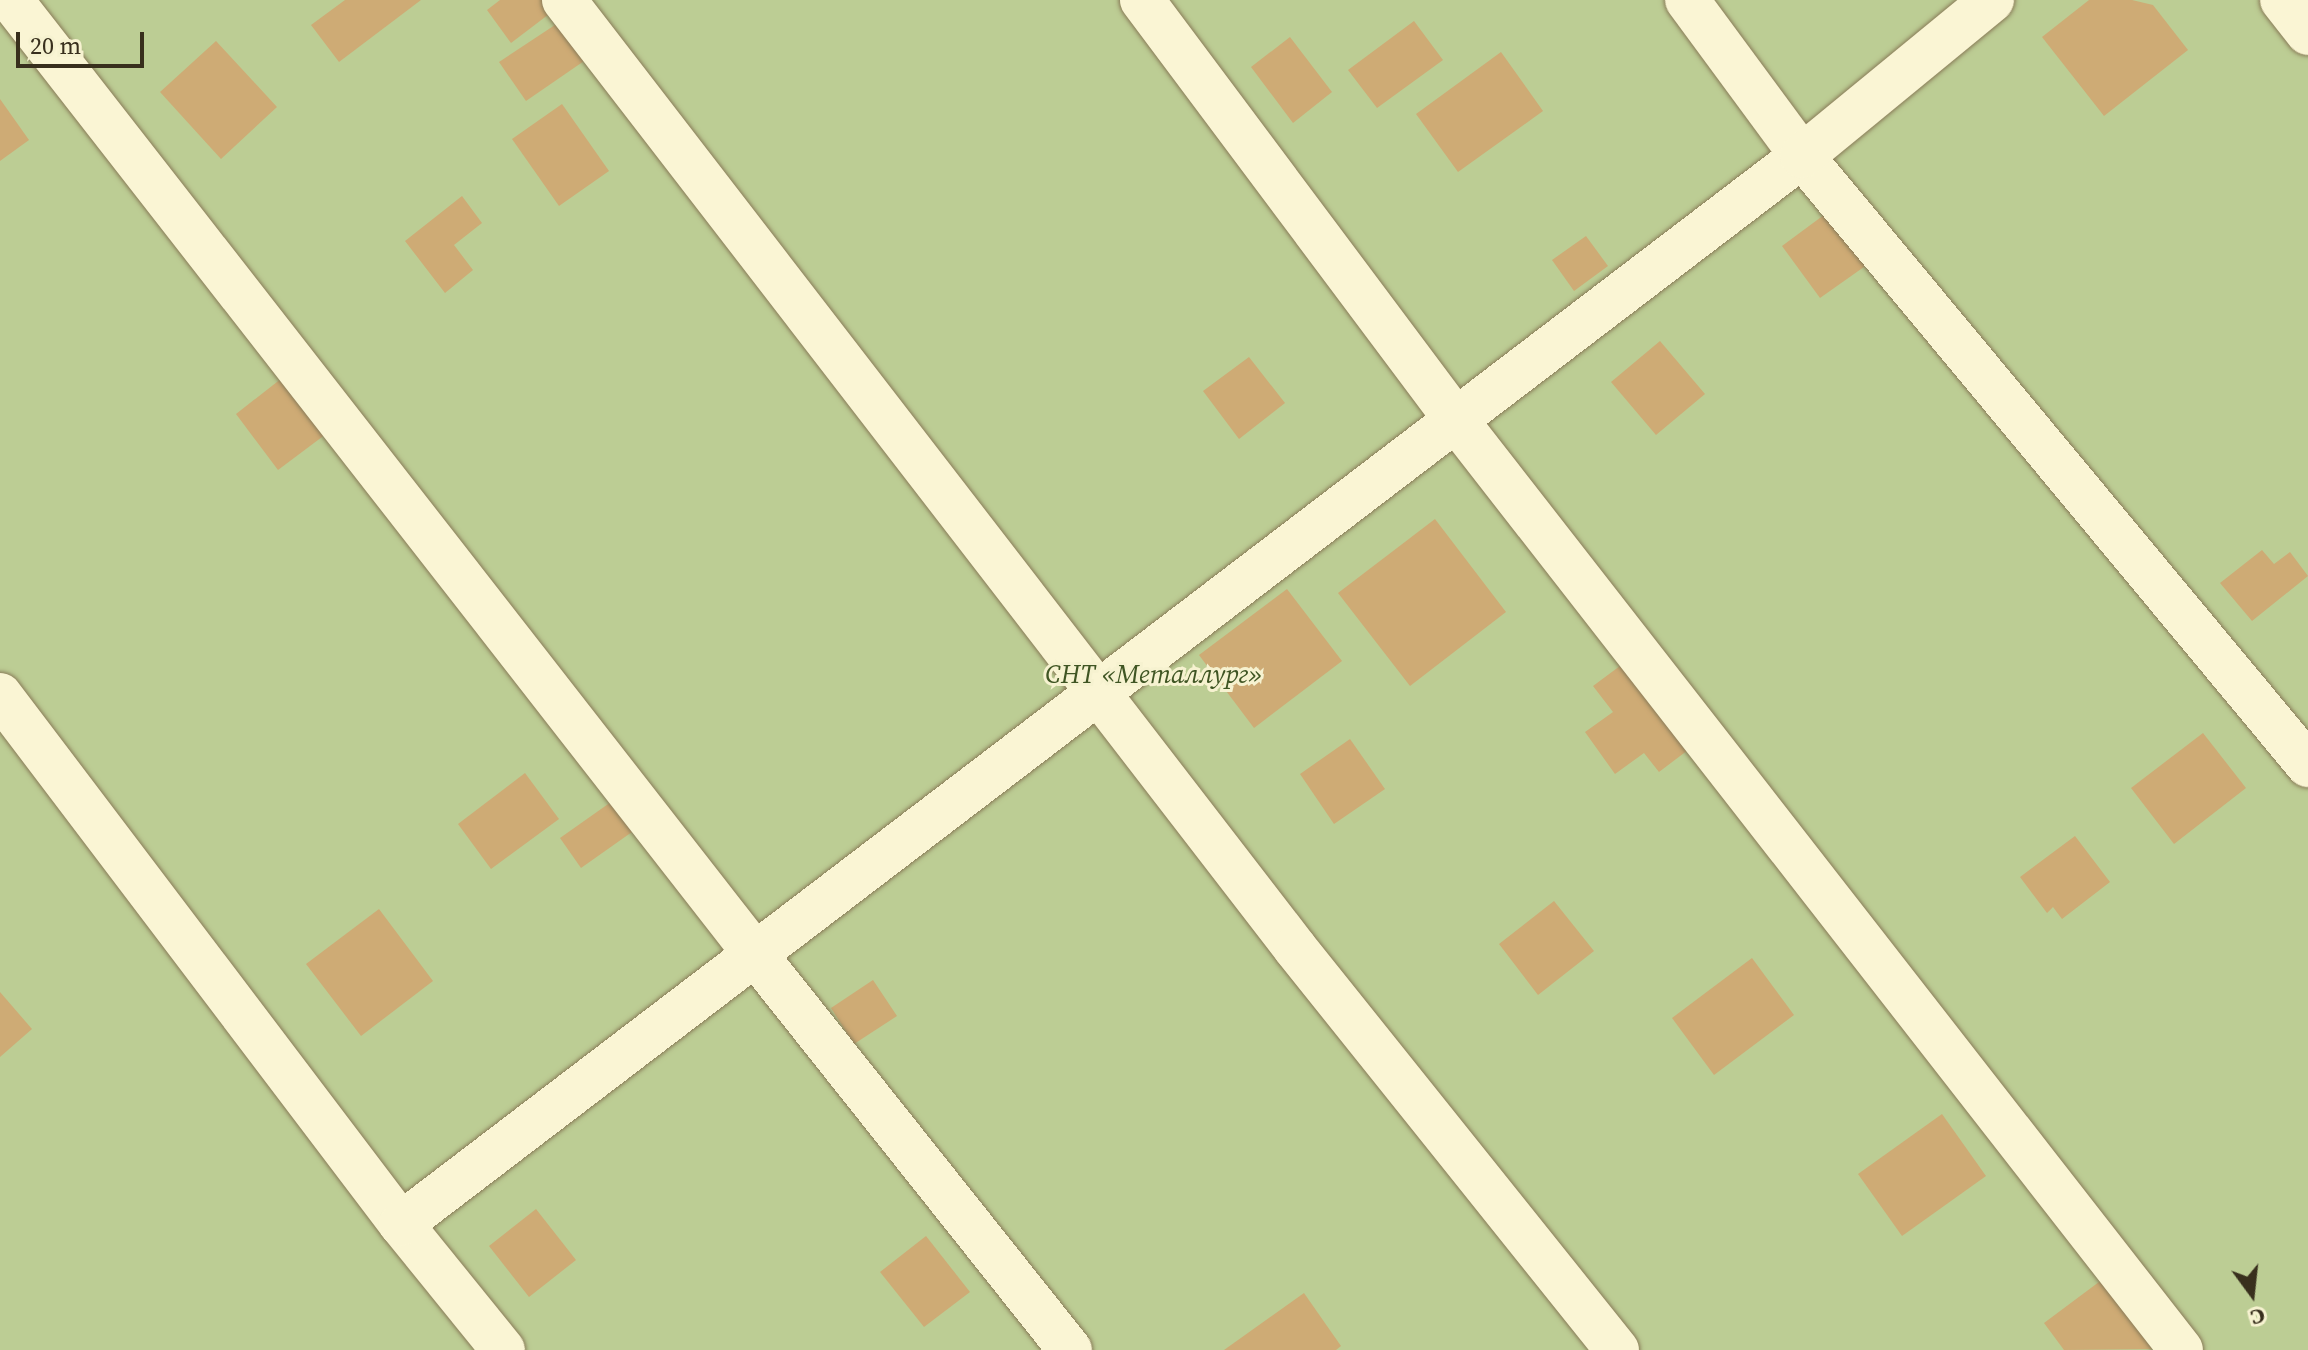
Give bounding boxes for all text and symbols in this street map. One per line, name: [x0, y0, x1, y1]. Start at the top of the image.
scale bar: [20, 16, 148, 66]
text: 20 m: [30, 29, 81, 62]
park label: СНТ «Металлург»: [1045, 659, 1263, 691]
north arrow: [2212, 1254, 2292, 1334]
text: С: [2248, 1301, 2269, 1333]

